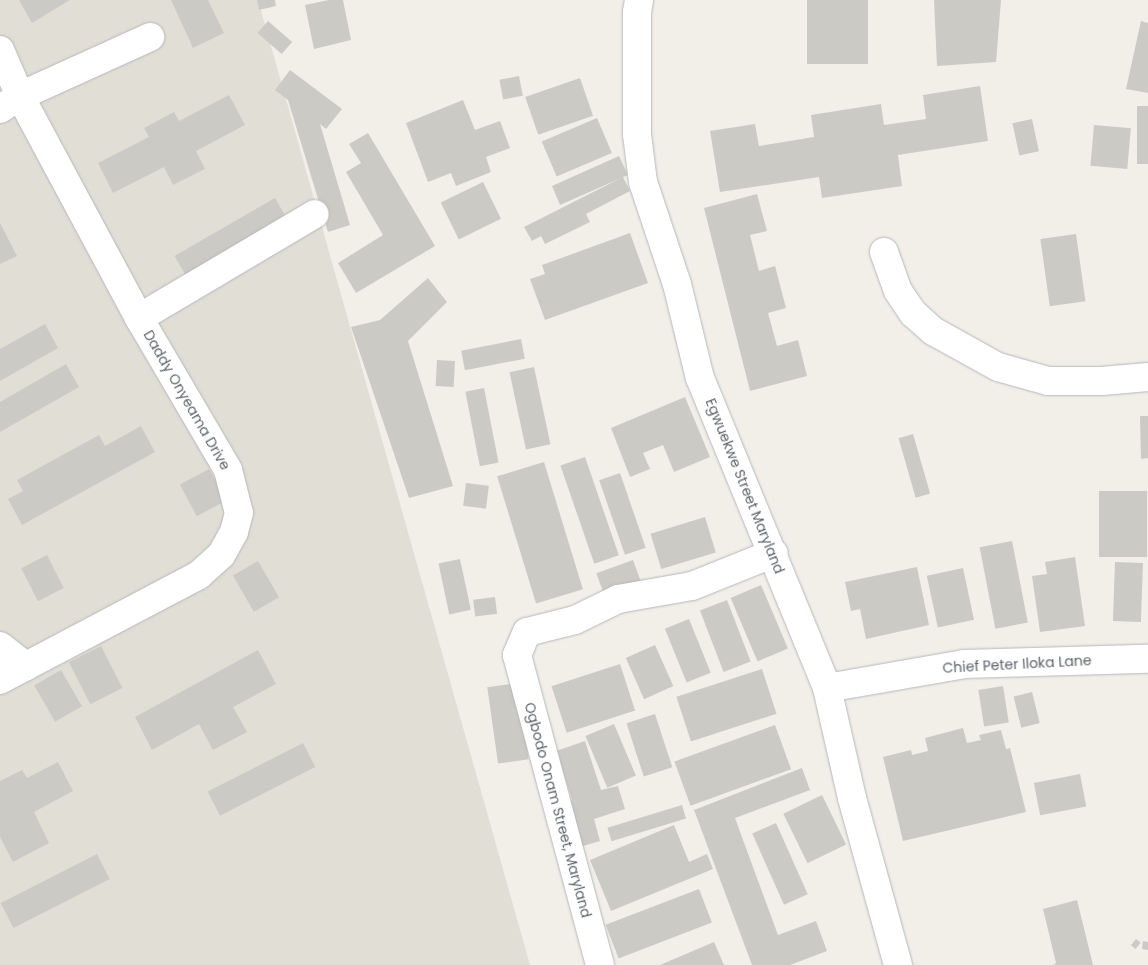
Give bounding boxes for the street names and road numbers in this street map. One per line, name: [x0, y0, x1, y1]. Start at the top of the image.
street label: Daddy Onyeama Drive: [140, 327, 234, 473]
street label: Egwuekwe Street Maryland: [702, 396, 788, 576]
street label: Chief Peter Iloka Lane: [942, 652, 1092, 676]
street label: Ogbodo Onam Street, Maryland: [521, 701, 595, 919]

